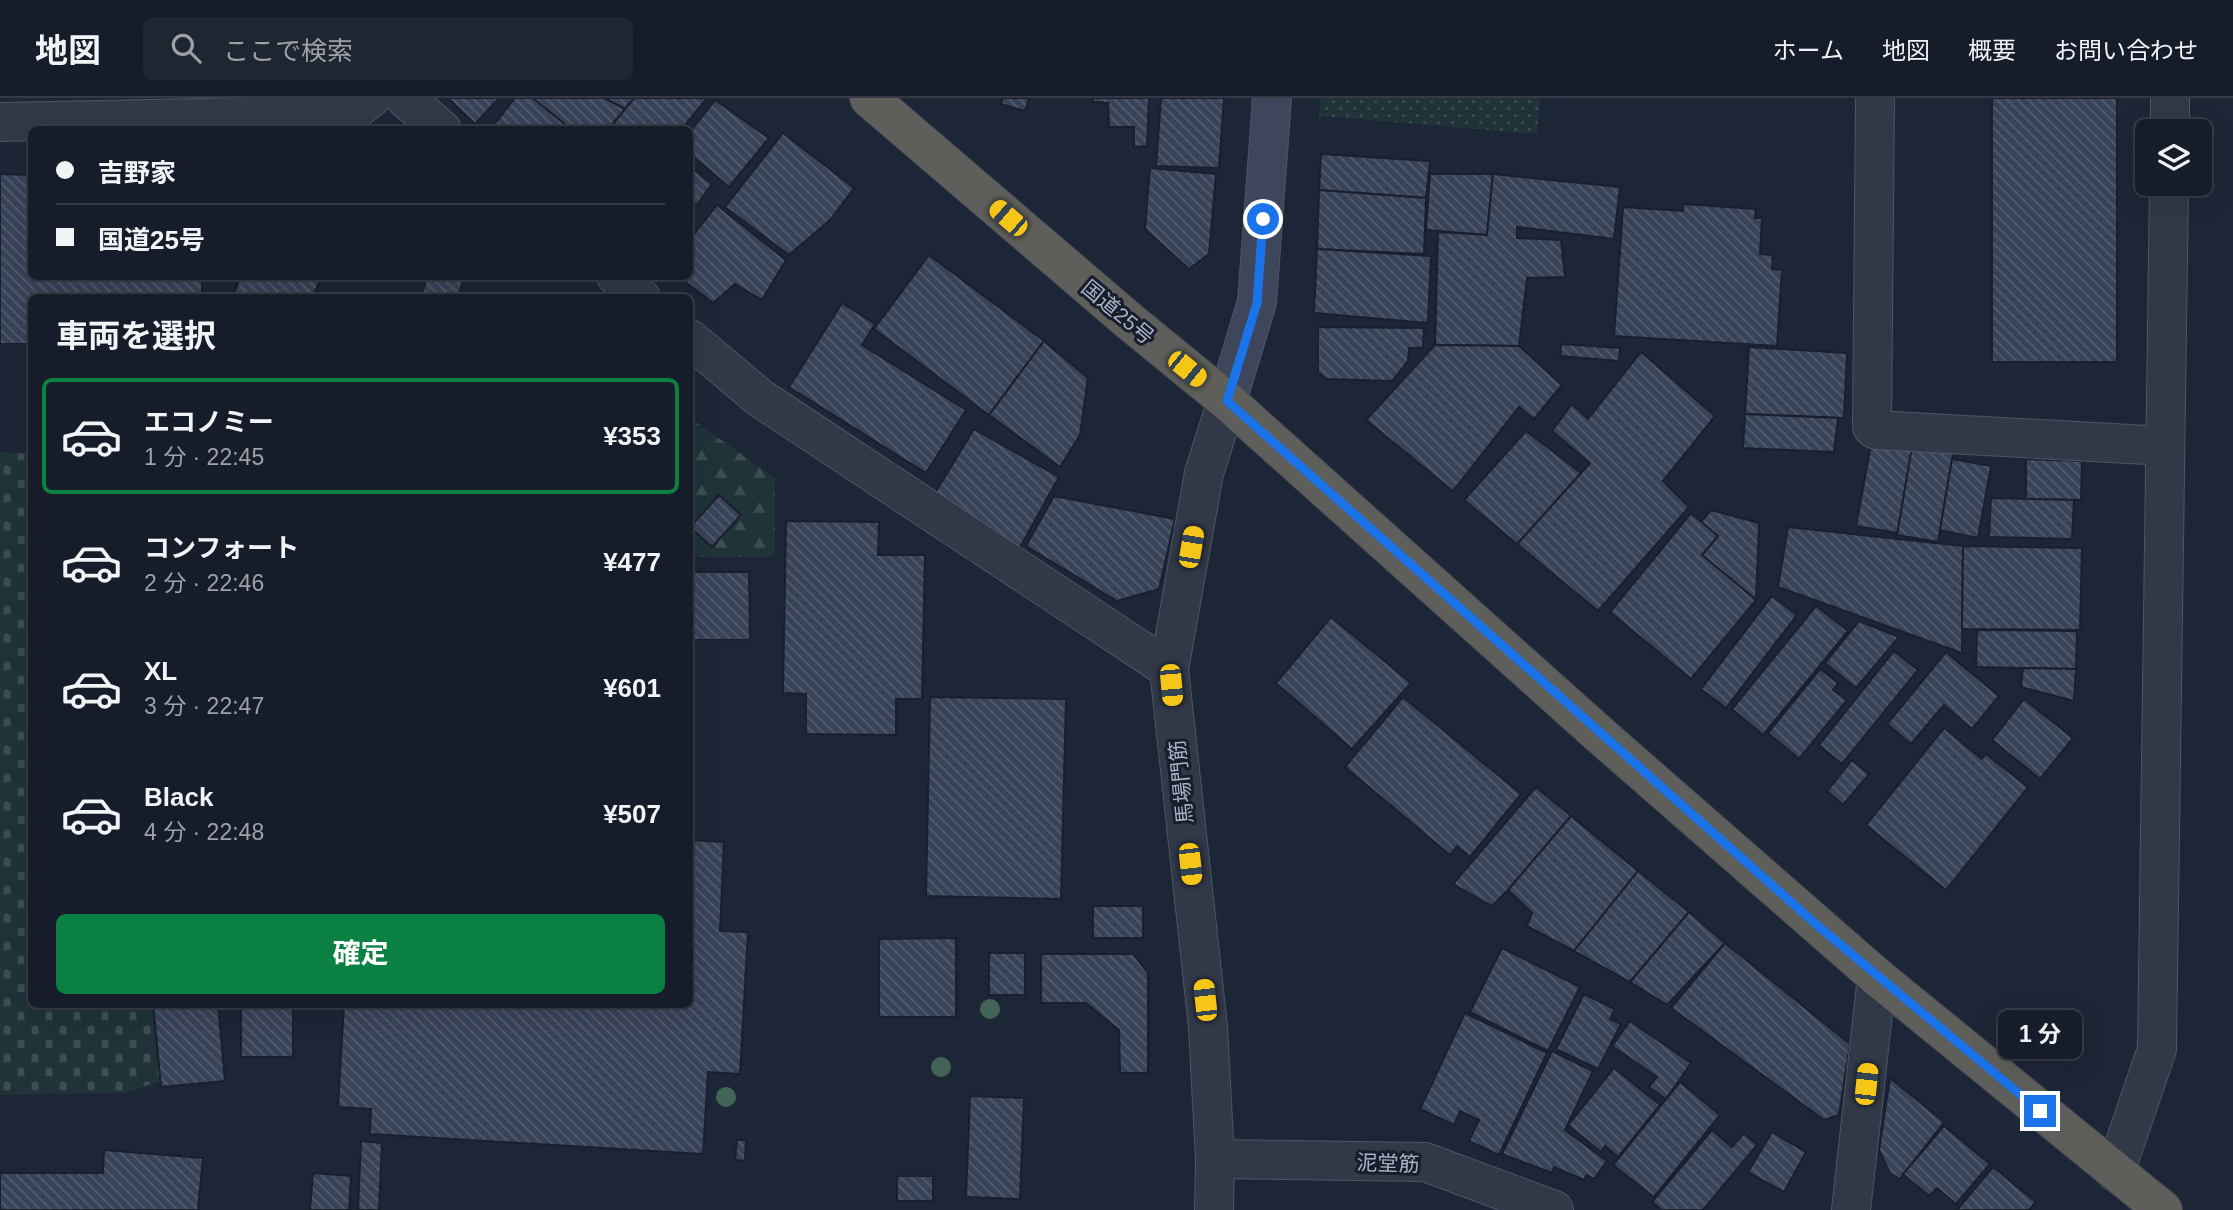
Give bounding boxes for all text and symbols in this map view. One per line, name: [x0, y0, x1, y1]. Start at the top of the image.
search box: [143, 17, 633, 80]
icon: search: [167, 29, 205, 67]
text: 地図: [35, 32, 101, 69]
text: ここで検索: [223, 36, 353, 66]
text: ホーム: [1773, 37, 1844, 64]
text: 地図: [1882, 37, 1930, 64]
text: 概要: [1968, 37, 2016, 64]
text: お問い合わせ: [2054, 37, 2198, 64]
map controls: [2135, 119, 2212, 196]
button: layers: [2135, 119, 2212, 196]
text: 吉野家: [98, 158, 176, 188]
car: [986, 196, 1031, 240]
route start: [1247, 203, 1279, 235]
text: 国道25号: [98, 225, 205, 255]
street label: 国道25号: [1078, 275, 1158, 349]
text: 車両を選択: [56, 318, 216, 354]
car: [1165, 348, 1210, 390]
icon: car: [60, 405, 123, 468]
text: エコノミー: [144, 407, 274, 437]
text: ¥353: [603, 421, 661, 451]
text: 1 分 · 22:45: [144, 444, 264, 470]
car: [1178, 524, 1205, 570]
icon: car: [60, 531, 123, 594]
text: コンフォート: [144, 533, 299, 563]
text: ¥477: [603, 547, 661, 577]
text: 2 分 · 22:46: [144, 570, 264, 596]
text: XL: [144, 656, 177, 686]
icon: car: [60, 657, 123, 720]
car: [1159, 663, 1184, 707]
text: ¥601: [603, 673, 661, 703]
text: 3 分 · 22:47: [144, 693, 264, 719]
street label: 馬場門筋: [1165, 739, 1197, 825]
text: Black: [144, 782, 213, 812]
icon: car: [60, 783, 123, 846]
text: ¥507: [603, 799, 661, 829]
text: 4 分 · 22:48: [144, 819, 264, 845]
car: [1178, 842, 1203, 886]
button: 確定: [56, 914, 665, 994]
car: [1193, 978, 1218, 1022]
callout: 1 分: [1998, 1010, 2082, 1058]
text: 1 分: [2019, 1021, 2061, 1047]
car: [1854, 1062, 1879, 1106]
route end: [2024, 1095, 2056, 1127]
street label: 泥堂筋: [1356, 1150, 1420, 1176]

